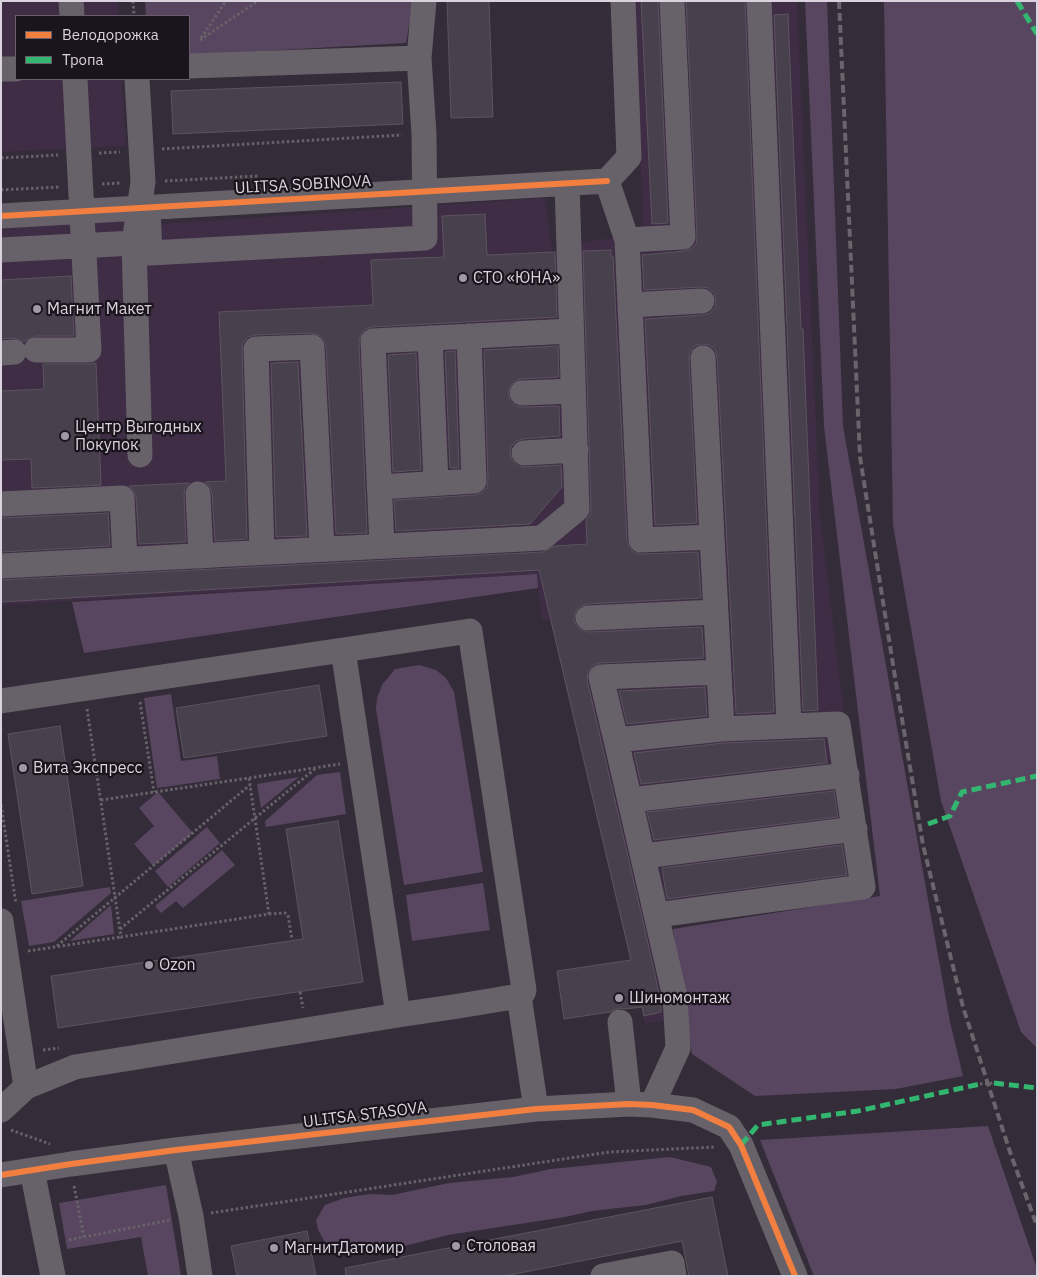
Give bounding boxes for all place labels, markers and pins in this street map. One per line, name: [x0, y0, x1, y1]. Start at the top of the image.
place label: СТО «ЮНА»: [473, 268, 560, 288]
marker: СТО «ЮНА»: [457, 272, 469, 284]
place label: Магнит Макет: [47, 299, 152, 319]
marker: Магнит Макет: [31, 303, 43, 315]
place label: Центр Выгодных Покупок: [75, 417, 202, 455]
marker: Центр Выгодных Покупок: [59, 430, 71, 442]
place label: Вита Экспресс: [33, 758, 142, 778]
marker: Вита Экспресс: [17, 762, 29, 774]
place label: Ozon: [159, 955, 196, 975]
marker: Ozon: [143, 959, 155, 971]
place label: Шиномонтаж: [629, 988, 730, 1008]
marker: Шиномонтаж: [613, 992, 625, 1004]
place label: Столовая: [466, 1236, 536, 1256]
place label: МагнитДатомир: [284, 1238, 404, 1258]
marker: Столовая: [450, 1240, 462, 1252]
marker: МагнитДатомир: [268, 1242, 280, 1254]

